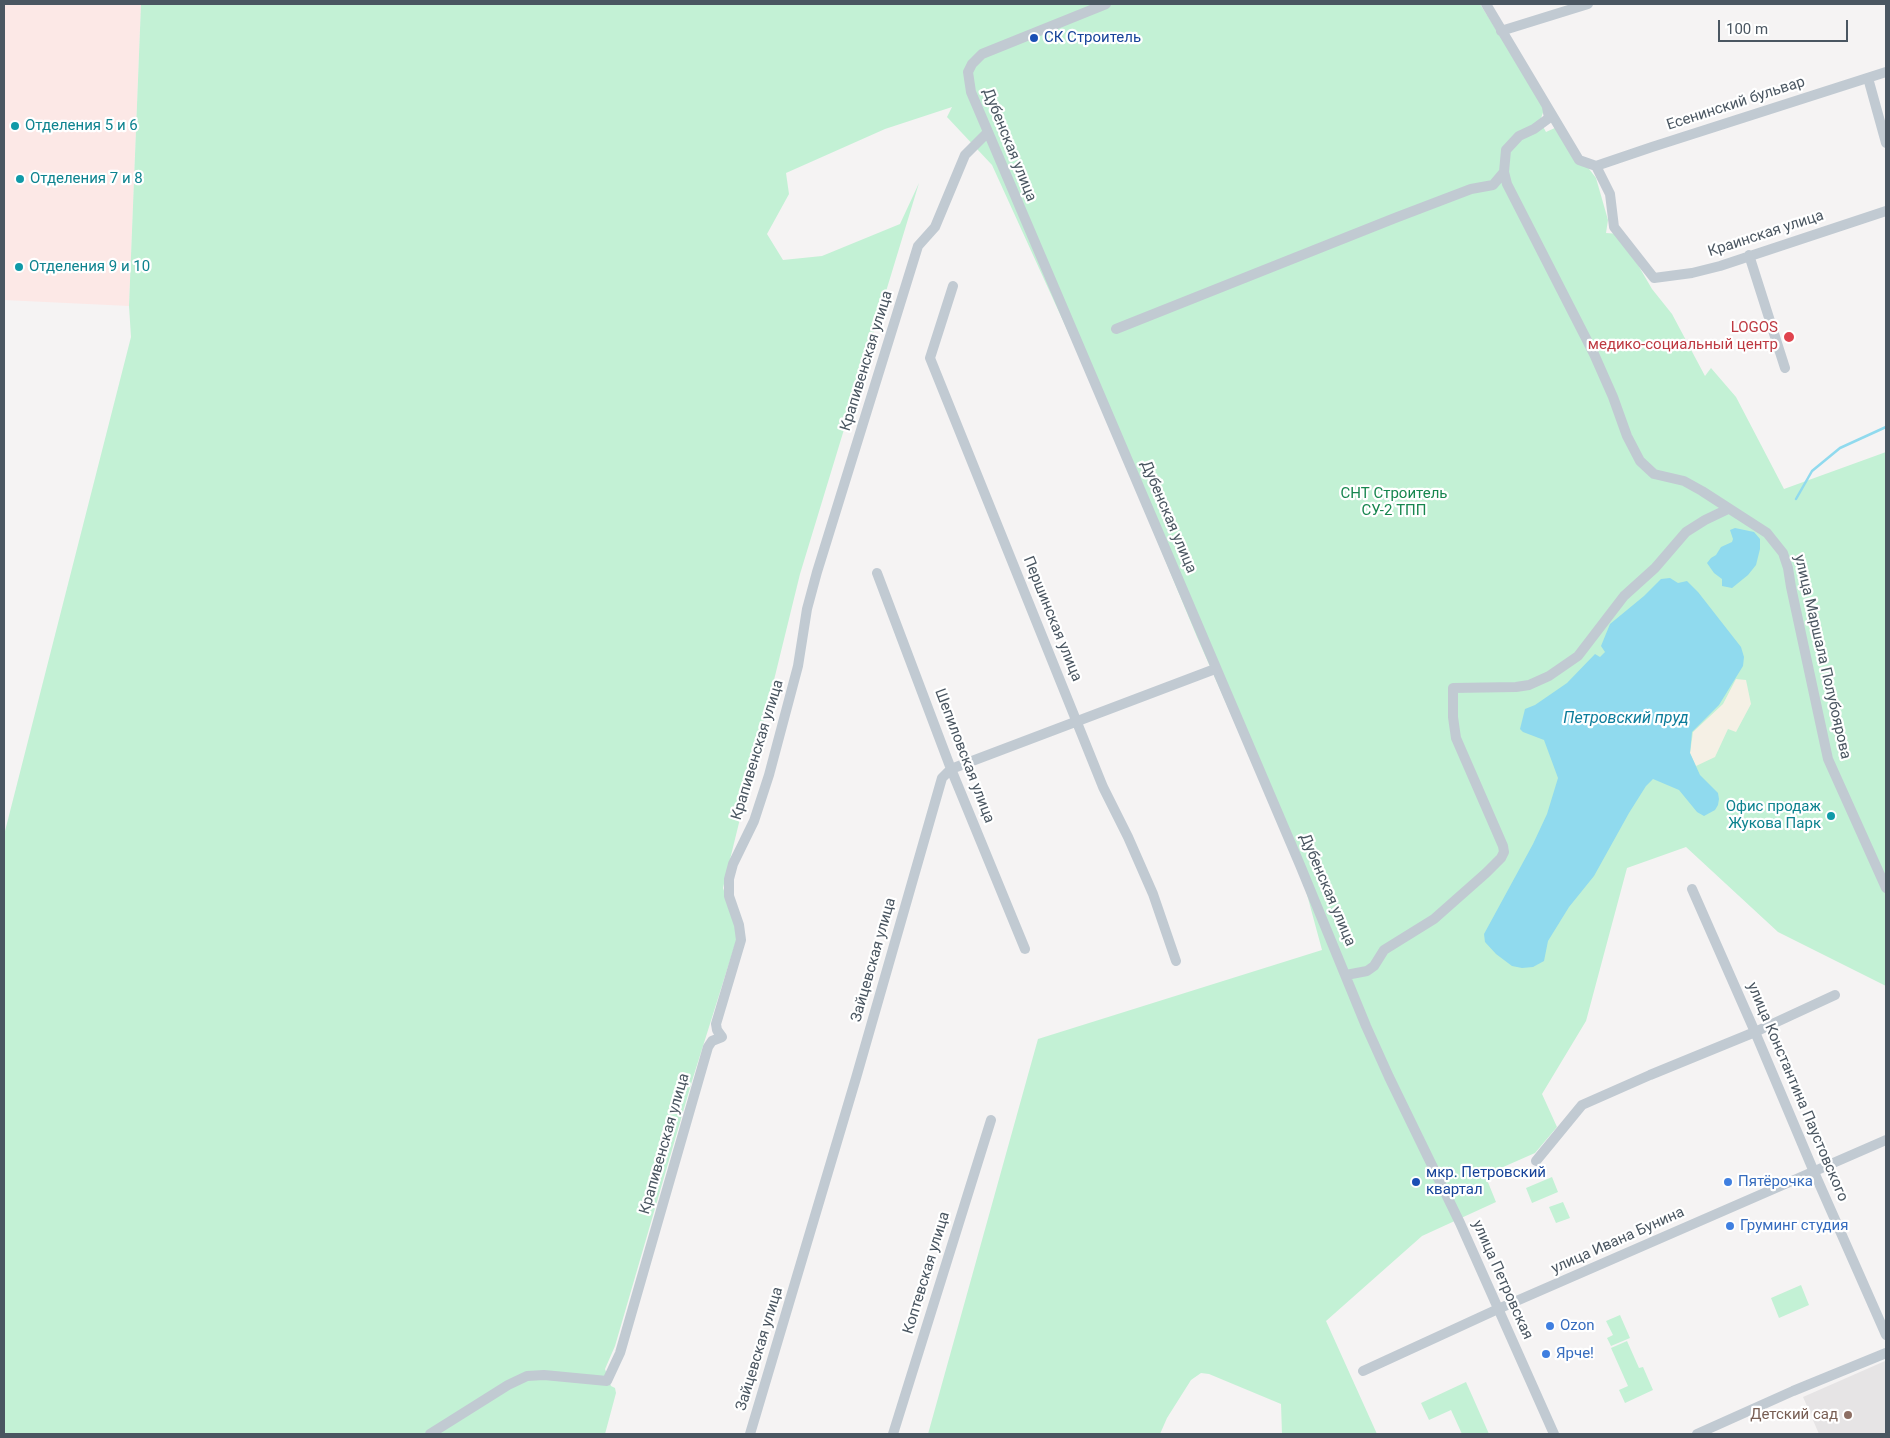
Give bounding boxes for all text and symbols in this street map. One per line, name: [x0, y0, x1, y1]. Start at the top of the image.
scale bar: [1720, 10, 1850, 42]
text: 100 m: [1726, 20, 1768, 38]
place label: СК Строитель: [1044, 29, 1141, 47]
marker: СК Строитель: [1028, 32, 1040, 44]
street label: Есенинский бульвар: [1665, 73, 1807, 135]
street label: Дубенская улица: [978, 86, 1040, 204]
place label: Отделения 5 и 6: [25, 117, 138, 135]
marker: Отделения 5 и 6: [9, 120, 21, 132]
place label: Отделения 7 и 8: [30, 170, 143, 188]
marker: Отделения 7 и 8: [14, 173, 26, 185]
street label: Краинская улица: [1706, 207, 1826, 261]
place label: Отделения 9 и 10: [29, 258, 150, 276]
marker: Отделения 9 и 10: [13, 261, 25, 273]
street label: Крапивенская улица: [837, 289, 897, 433]
place label: LOGOS медико-социальный центр: [1588, 319, 1778, 354]
marker: LOGOS медико-социальный центр: [1782, 330, 1796, 344]
street label: Дубенская улица: [1136, 458, 1200, 576]
park label: СНТ Строитель СУ-2 ТПП: [1341, 485, 1447, 520]
street label: улица Маршала Полубоярова: [1790, 553, 1854, 761]
street label: Першинская улица: [1019, 554, 1085, 684]
street label: Крапивенская улица: [728, 678, 788, 822]
street label: Шепиловская улица: [930, 686, 998, 826]
water label: Петровский пруд: [1563, 709, 1689, 729]
place label: Офис продаж Жукова Парк: [1726, 798, 1821, 833]
marker: Офис продаж Жукова Парк: [1825, 810, 1837, 822]
street label: Дубенская улица: [1295, 831, 1359, 949]
street label: Зайцевская улица: [848, 896, 900, 1024]
street label: улица Константина Паустовского: [1743, 980, 1851, 1204]
street label: Крапивенская улица: [636, 1071, 694, 1217]
place label: мкр. Петровский квартал: [1426, 1164, 1546, 1199]
place label: Пятёрочка: [1738, 1173, 1813, 1191]
marker: мкр. Петровский квартал: [1410, 1176, 1422, 1188]
marker: Пятёрочка: [1722, 1176, 1734, 1188]
street label: улица Ивана Бунина: [1549, 1204, 1687, 1278]
street label: Коптевская улица: [900, 1210, 954, 1336]
place label: Груминг студия: [1740, 1217, 1849, 1235]
street label: улица Петровская: [1468, 1218, 1536, 1342]
marker: Груминг студия: [1724, 1220, 1736, 1232]
street label: Зайцевская улица: [733, 1285, 787, 1413]
place label: Ozon: [1560, 1317, 1594, 1335]
marker: Ozon: [1544, 1320, 1556, 1332]
place label: Ярче!: [1556, 1345, 1594, 1363]
marker: Ярче!: [1540, 1348, 1552, 1360]
place label: Детский сад: [1750, 1406, 1838, 1424]
marker: Детский сад: [1842, 1409, 1854, 1421]

